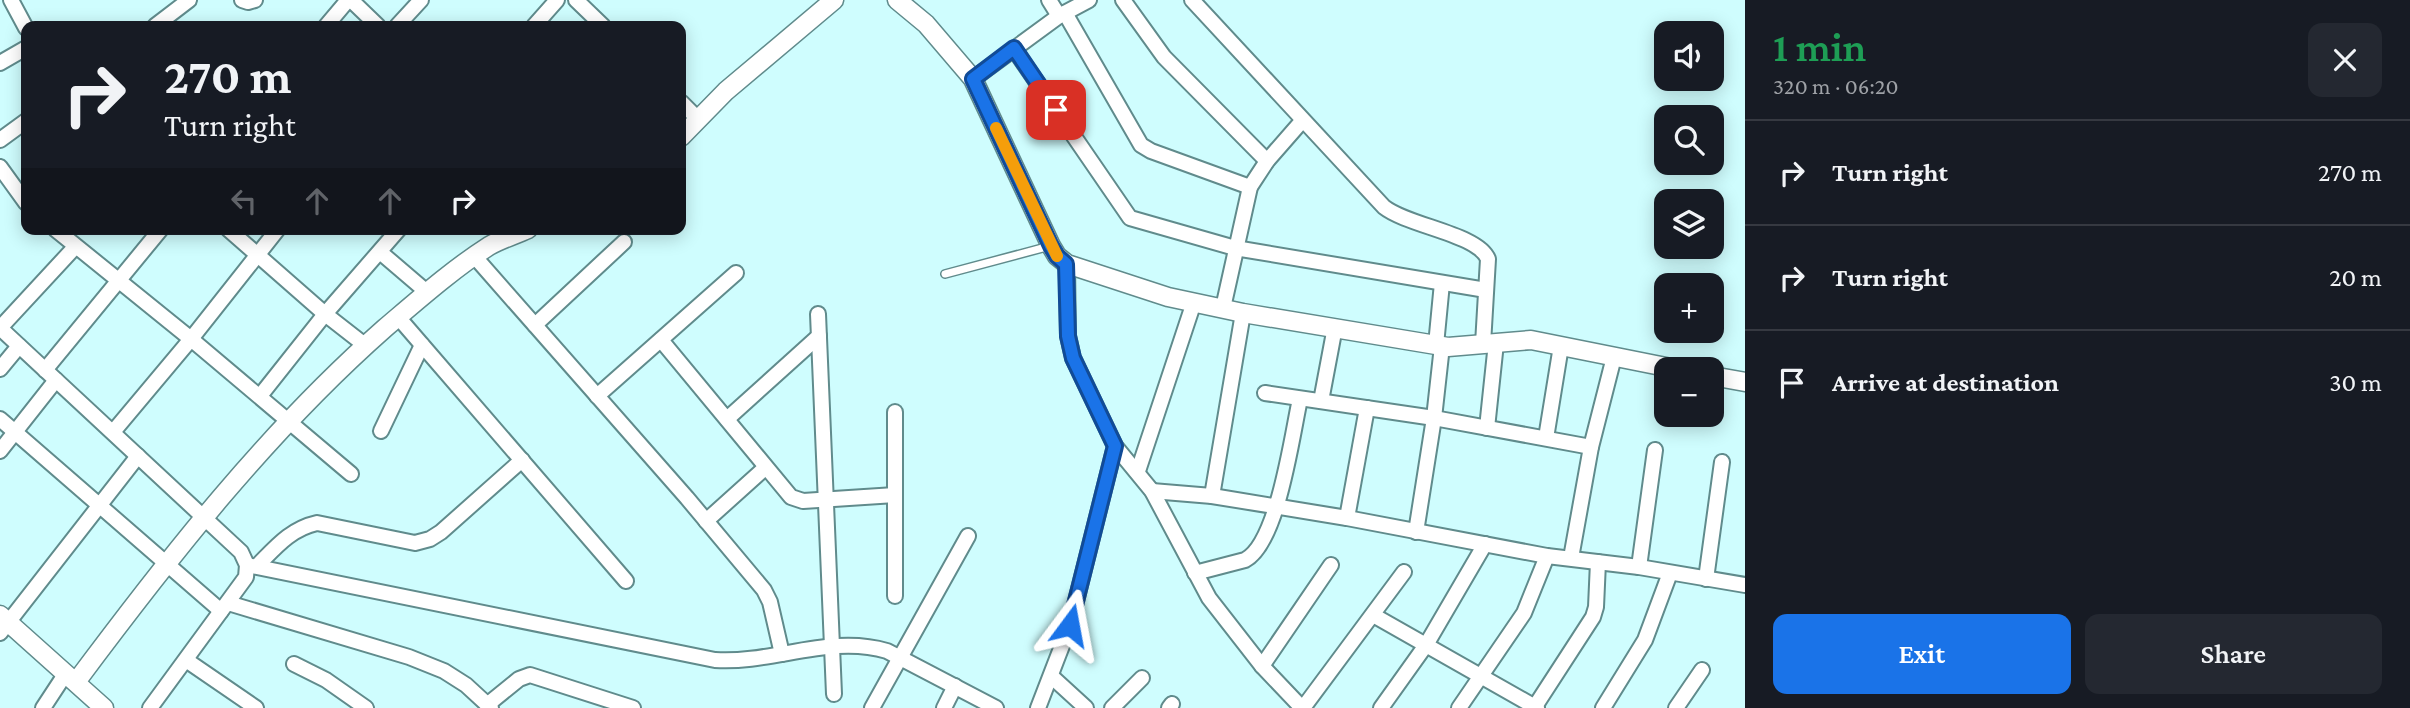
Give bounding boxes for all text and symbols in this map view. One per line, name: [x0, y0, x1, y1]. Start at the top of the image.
map controls: [1654, 21, 1724, 427]
button: sound: [1654, 21, 1724, 91]
text: 1 min: [1773, 23, 1866, 70]
button: close: [2308, 23, 2382, 97]
icon: right: [49, 49, 140, 140]
text: 270 m: [164, 49, 292, 104]
text: 320 m · 06:20: [1773, 73, 1899, 99]
pin: [1026, 80, 1086, 140]
icon: arrive: [1037, 91, 1075, 129]
button: search: [1654, 105, 1724, 175]
text: Turn right: [164, 107, 296, 143]
icon: right: [1773, 154, 1811, 192]
text: Turn right: [1832, 158, 1948, 187]
text: 270 m: [2318, 158, 2382, 187]
icon: left: [225, 182, 263, 220]
icon: ahead: [298, 182, 336, 220]
icon: ahead: [371, 182, 409, 220]
icon: right: [444, 182, 482, 220]
button: layers: [1654, 189, 1724, 259]
icon: right: [1773, 259, 1811, 297]
text: Turn right: [1832, 263, 1948, 292]
text: 20 m: [2329, 263, 2382, 292]
button: +: [1654, 273, 1724, 343]
button: −: [1654, 357, 1724, 427]
icon: arrive: [1773, 364, 1811, 402]
text: Arrive at destination: [1832, 368, 2059, 397]
text: 30 m: [2329, 368, 2382, 397]
position arrow: [1033, 588, 1107, 662]
button: Exit: [1773, 614, 2071, 694]
button: Share: [2085, 614, 2382, 694]

